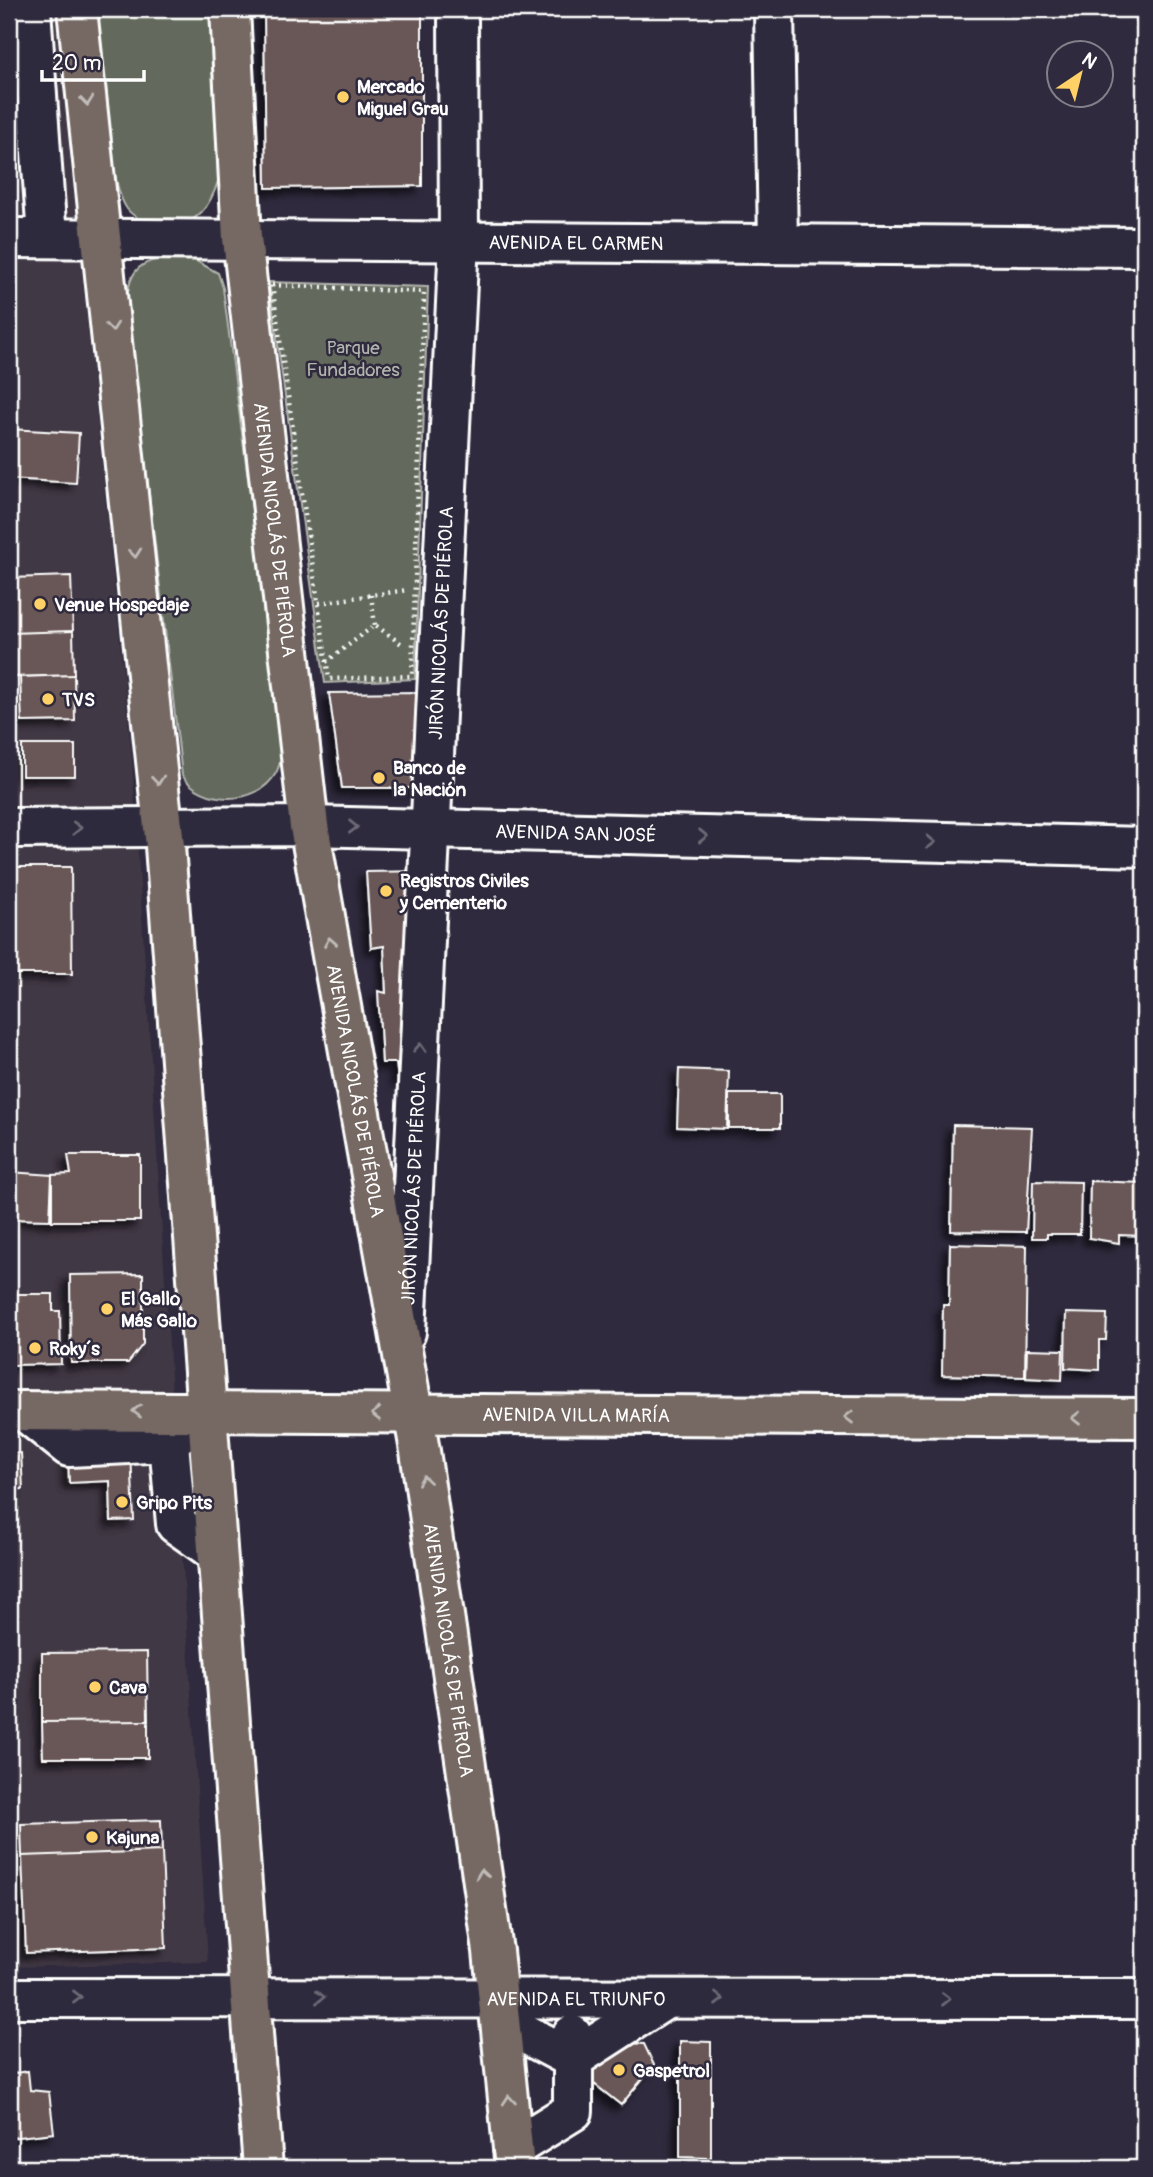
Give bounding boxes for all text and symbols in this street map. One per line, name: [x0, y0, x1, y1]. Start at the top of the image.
scale bar: [42, 38, 144, 82]
north arrow: [1044, 38, 1114, 108]
text: N: [1077, 47, 1101, 74]
text: 20 m: [52, 50, 101, 77]
place label: Mercado Miguel Grau: [357, 75, 449, 121]
marker: Mercado Miguel Grau: [335, 89, 351, 105]
one-way arrow: [79, 96, 94, 107]
street label: AVENIDA EL CARMEN: [488, 231, 663, 256]
one-way arrow: [104, 321, 119, 333]
park label: Parque Fundadores: [306, 336, 400, 382]
street label: AVENIDA NICOLÁS DE PIÉROLA: [248, 401, 301, 659]
street label: JIRÓN NICOLÁS DE PIÉROLA: [424, 506, 459, 740]
one-way arrow: [127, 548, 142, 559]
place label: Venue Hospedaje: [54, 593, 190, 617]
marker: Venue Hospedaje: [32, 596, 48, 612]
place label: TVS: [61, 688, 95, 712]
marker: TVS: [40, 691, 56, 707]
place label: Banco de la Nación: [393, 756, 467, 802]
marker: Banco de la Nación: [371, 770, 387, 786]
one-way arrow: [150, 775, 165, 786]
one-way arrow: [72, 820, 83, 836]
one-way arrow: [348, 820, 359, 835]
street label: AVENIDA SAN JOSÉ: [495, 820, 657, 848]
one-way arrow: [698, 829, 709, 844]
one-way arrow: [926, 834, 937, 850]
place label: Registros Civiles y Cementerio: [399, 869, 529, 915]
marker: Registros Civiles y Cementerio: [378, 883, 394, 899]
one-way arrow: [323, 936, 338, 948]
street label: AVENIDA NICOLÁS DE PIÉROLA: [321, 962, 389, 1219]
one-way arrow: [412, 1042, 427, 1053]
street label: JIRÓN NICOLÁS DE PIÉROLA: [396, 1071, 432, 1306]
place label: El Gallo Más Gallo: [121, 1287, 198, 1333]
marker: El Gallo Más Gallo: [99, 1301, 115, 1317]
place label: Roky´s: [49, 1337, 100, 1361]
marker: Roky´s: [27, 1340, 43, 1356]
one-way arrow: [131, 1403, 142, 1419]
street label: AVENIDA VILLA MARÍA: [482, 1403, 670, 1428]
one-way arrow: [370, 1406, 381, 1422]
one-way arrow: [843, 1409, 853, 1425]
one-way arrow: [1070, 1410, 1081, 1426]
one-way arrow: [417, 1474, 432, 1486]
place label: Gripo Pits: [136, 1491, 213, 1515]
marker: Gripo Pits: [114, 1494, 130, 1510]
street label: AVENIDA NICOLÁS DE PIÉROLA: [418, 1521, 478, 1779]
place label: Cava: [109, 1676, 147, 1700]
marker: Cava: [87, 1679, 103, 1695]
place label: Kajuna: [106, 1826, 160, 1850]
marker: Kajuna: [84, 1829, 100, 1845]
one-way arrow: [475, 1869, 490, 1880]
street label: AVENIDA EL TRIUNFO: [487, 1987, 665, 2012]
one-way arrow: [72, 1989, 83, 2005]
one-way arrow: [315, 1989, 326, 2005]
one-way arrow: [714, 1991, 725, 2007]
one-way arrow: [942, 1991, 952, 2007]
place label: Gaspetrol: [633, 2059, 710, 2083]
marker: Gaspetrol: [611, 2062, 627, 2078]
one-way arrow: [502, 2094, 517, 2105]

